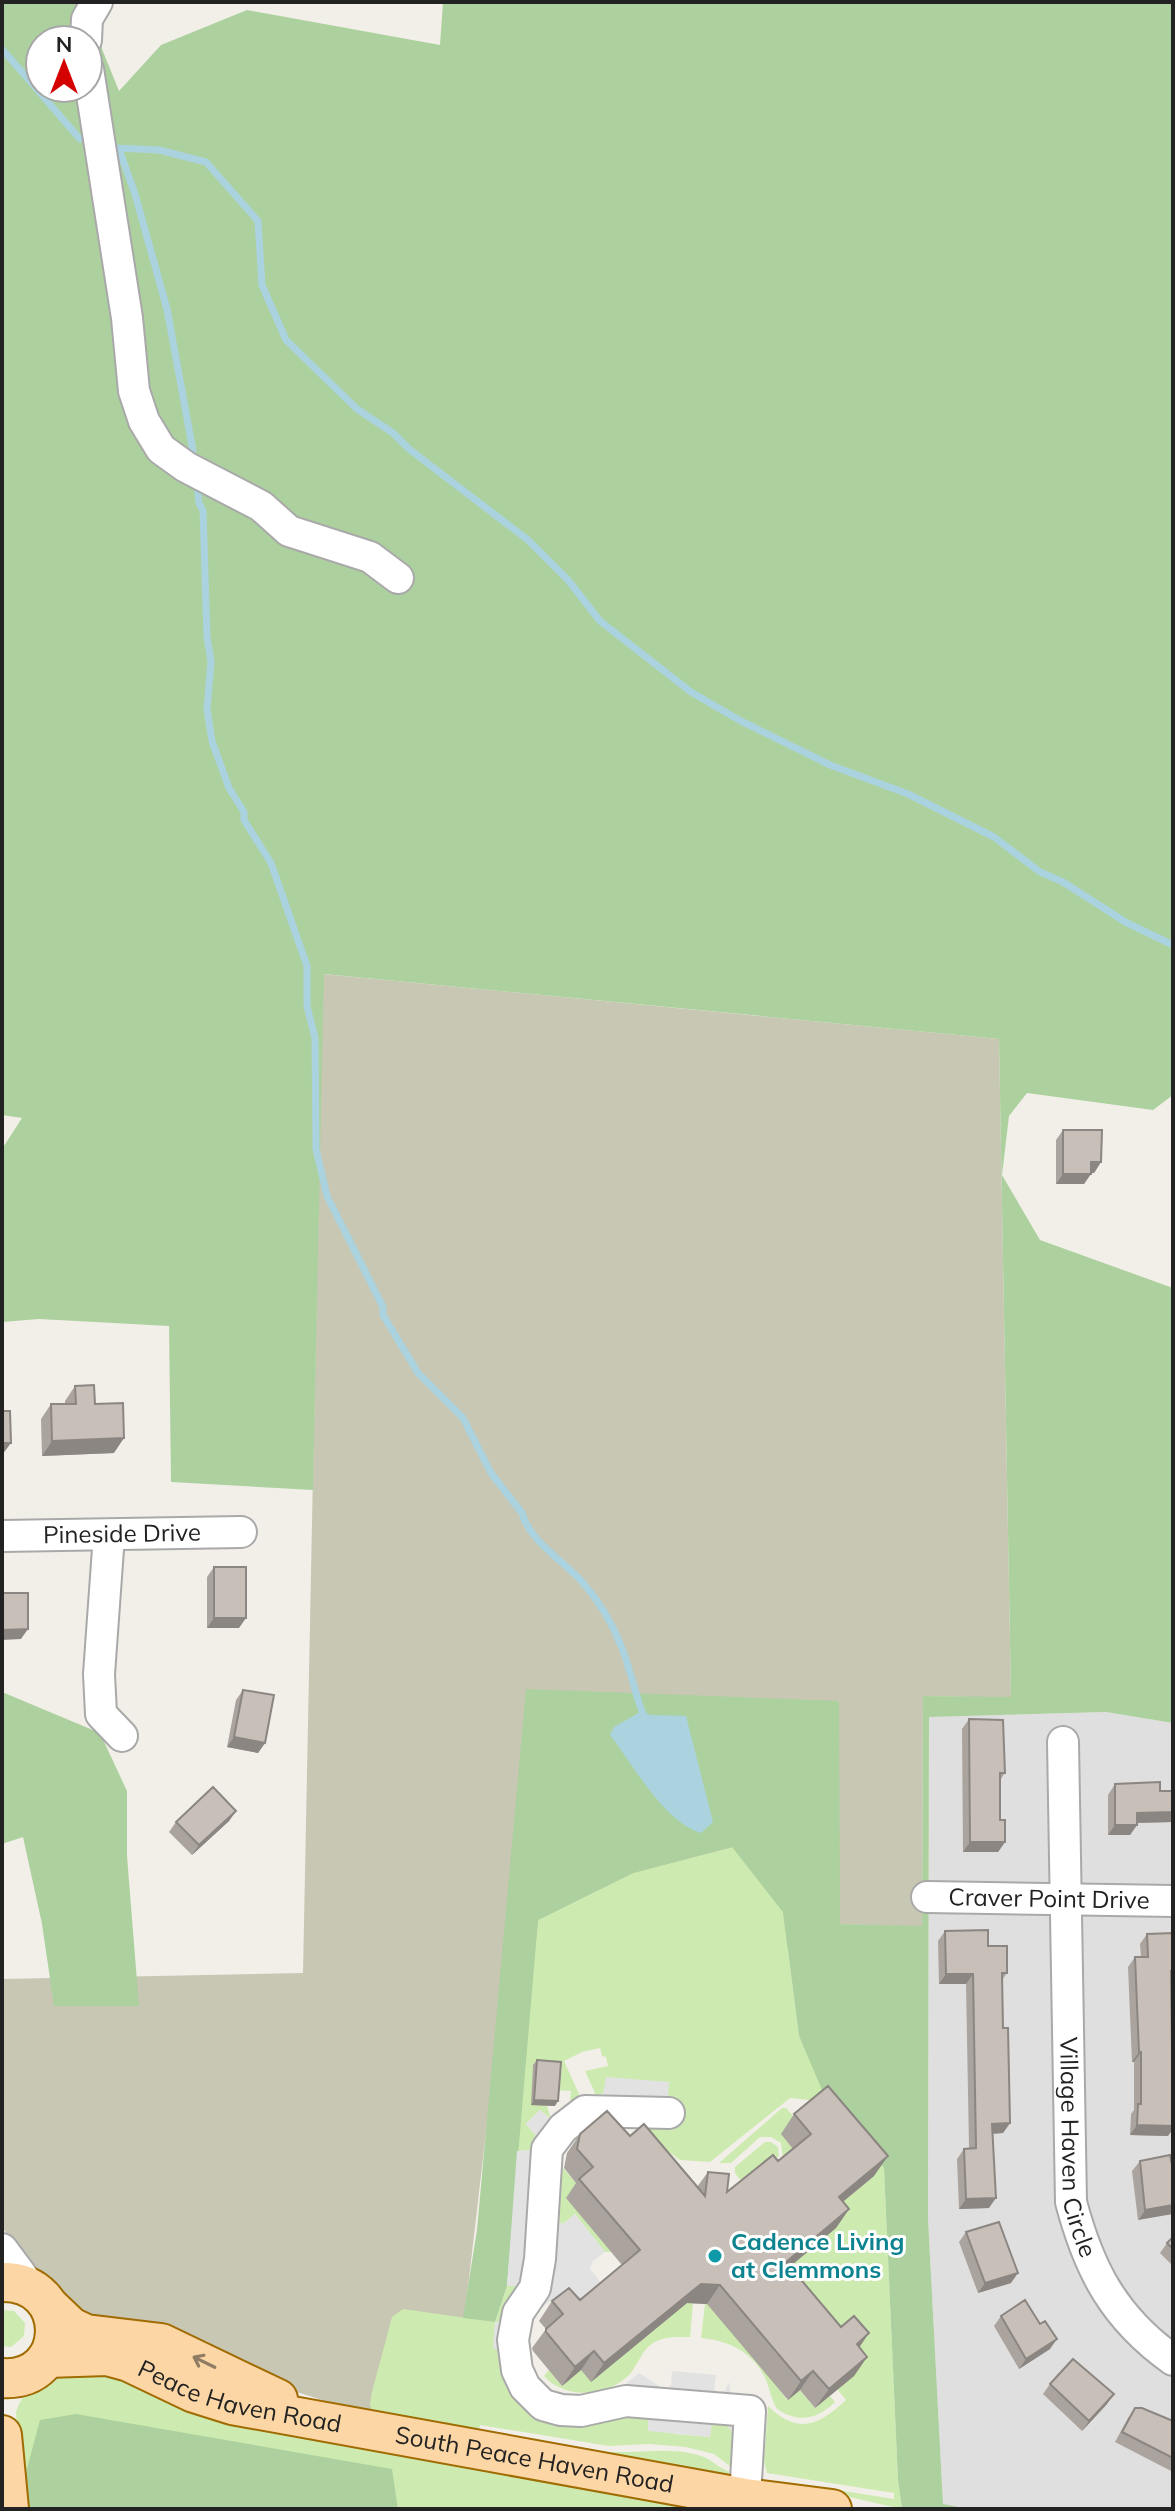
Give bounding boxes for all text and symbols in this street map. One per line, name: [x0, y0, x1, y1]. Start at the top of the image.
north arrow: [24, 24, 104, 104]
text: N: [56, 30, 72, 58]
street label: Pineside Drive: [43, 1517, 201, 1549]
street label: Craver Point Drive: [948, 1881, 1150, 1915]
street label: Village Haven Circle: [1054, 2037, 1104, 2261]
place label: Cadence Living at Clemmons: [731, 2226, 904, 2284]
marker: Cadence Living at Clemmons: [706, 2247, 724, 2265]
street label: Peace Haven Road: [133, 2353, 344, 2439]
one-way arrow: [192, 2354, 216, 2369]
street label: South Peace Haven Road: [393, 2419, 676, 2499]

